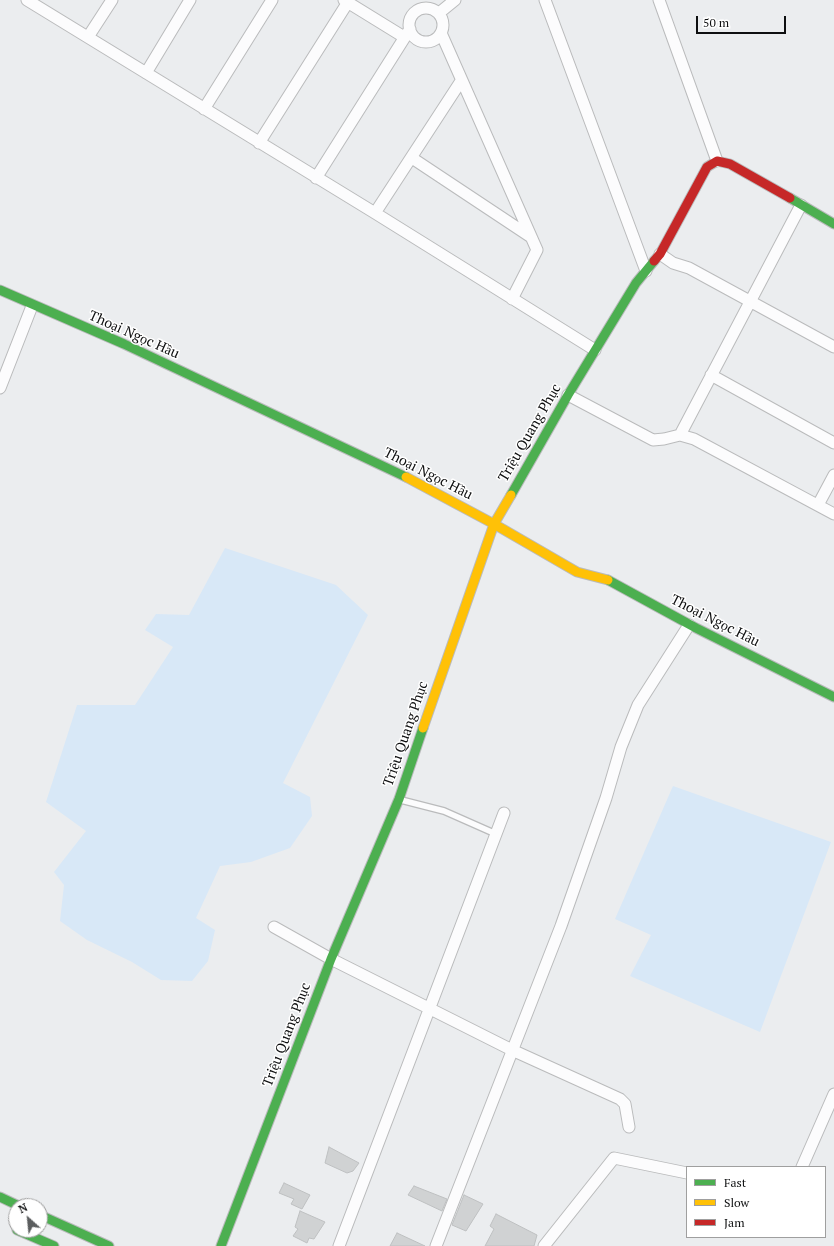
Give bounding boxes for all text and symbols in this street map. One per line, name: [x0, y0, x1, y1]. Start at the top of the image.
scale bar: [698, 8, 788, 34]
text: 50 m: [703, 15, 729, 30]
street label: Thoại Ngọc Hầu: [86, 308, 182, 362]
street label: Triệu Quang Phục: [495, 381, 565, 485]
street label: Thoại Ngọc Hầu: [381, 444, 475, 504]
street label: Thoại Ngọc Hầu: [668, 591, 762, 651]
street label: Triệu Quang Phục: [380, 679, 432, 789]
street label: Triệu Quang Phục: [259, 981, 315, 1089]
legend: [686, 1166, 826, 1238]
text: Fast: [724, 1175, 746, 1190]
text: Slow: [724, 1195, 749, 1210]
north arrow: [8, 1198, 48, 1238]
text: N: [16, 1200, 30, 1216]
text: Jam: [724, 1215, 745, 1230]

